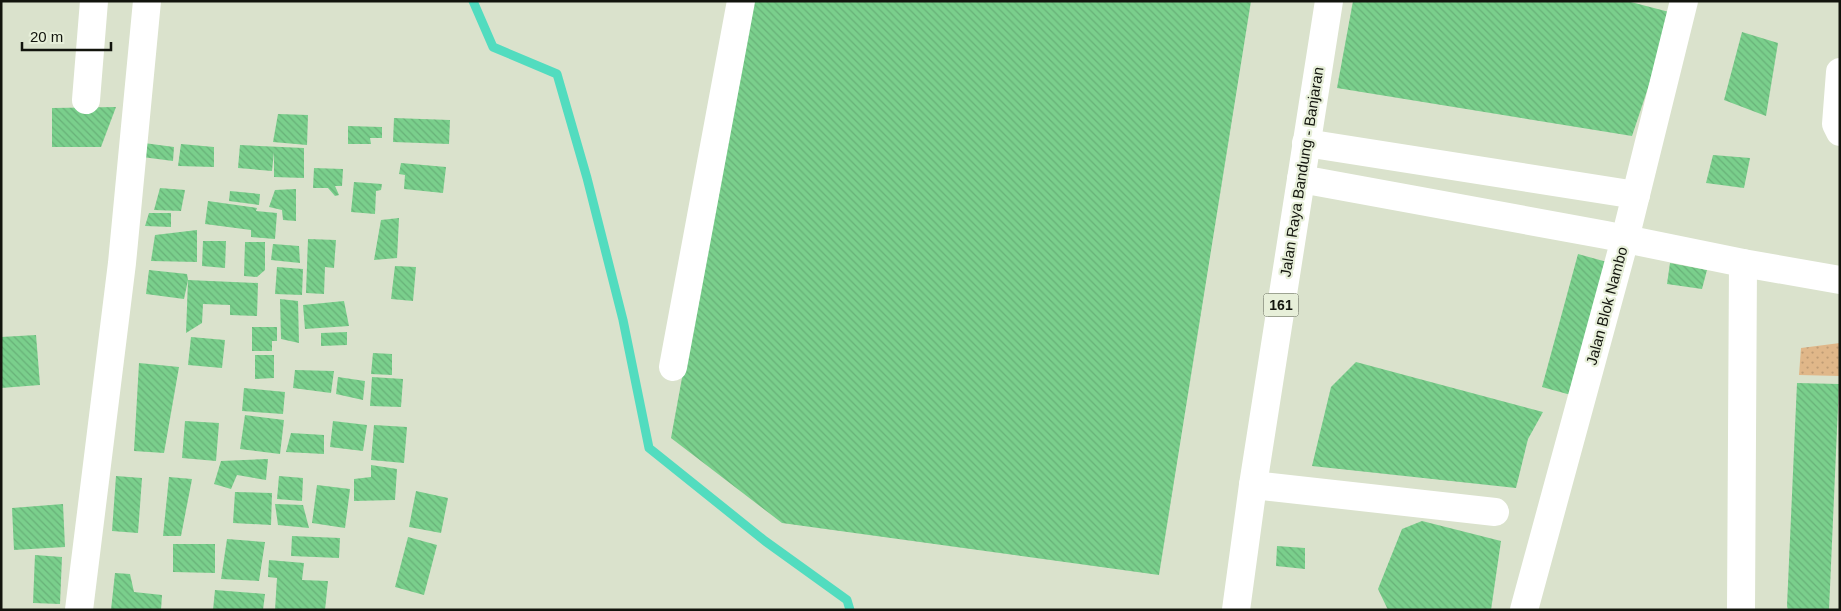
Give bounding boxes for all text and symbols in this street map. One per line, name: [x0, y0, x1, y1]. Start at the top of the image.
scale bar: [22, 20, 111, 52]
text: 20 m: [30, 28, 63, 45]
street label: Jalan Raya Bandung - Banjaran: [1276, 66, 1327, 278]
street label: Jalan Blok Nambo: [1583, 245, 1630, 367]
road number: 161: [1264, 294, 1298, 316]

